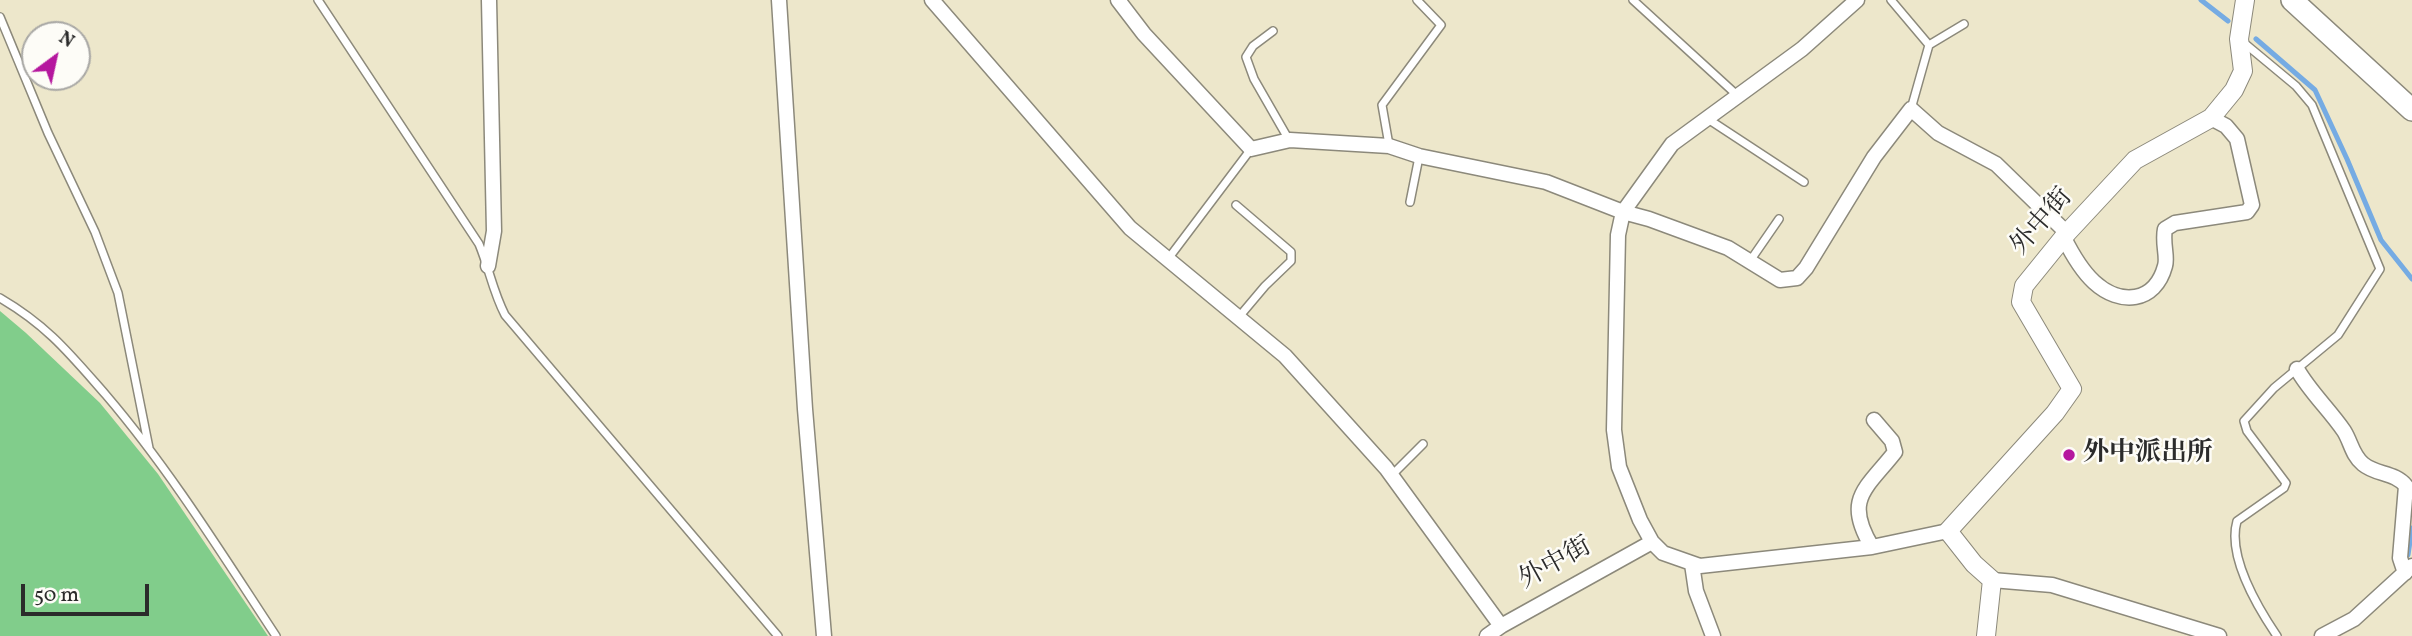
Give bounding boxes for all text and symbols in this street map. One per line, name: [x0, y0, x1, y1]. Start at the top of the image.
north arrow: [21, 21, 91, 91]
text: N: [53, 25, 79, 55]
street label: 外中街: [2006, 183, 2080, 263]
place label: 外中派出所: [2083, 439, 2213, 471]
marker: 外中派出所: [2061, 447, 2077, 463]
street label: 外中街: [1514, 532, 1598, 598]
scale bar: [24, 570, 152, 614]
text: 50 m: [34, 581, 79, 610]

